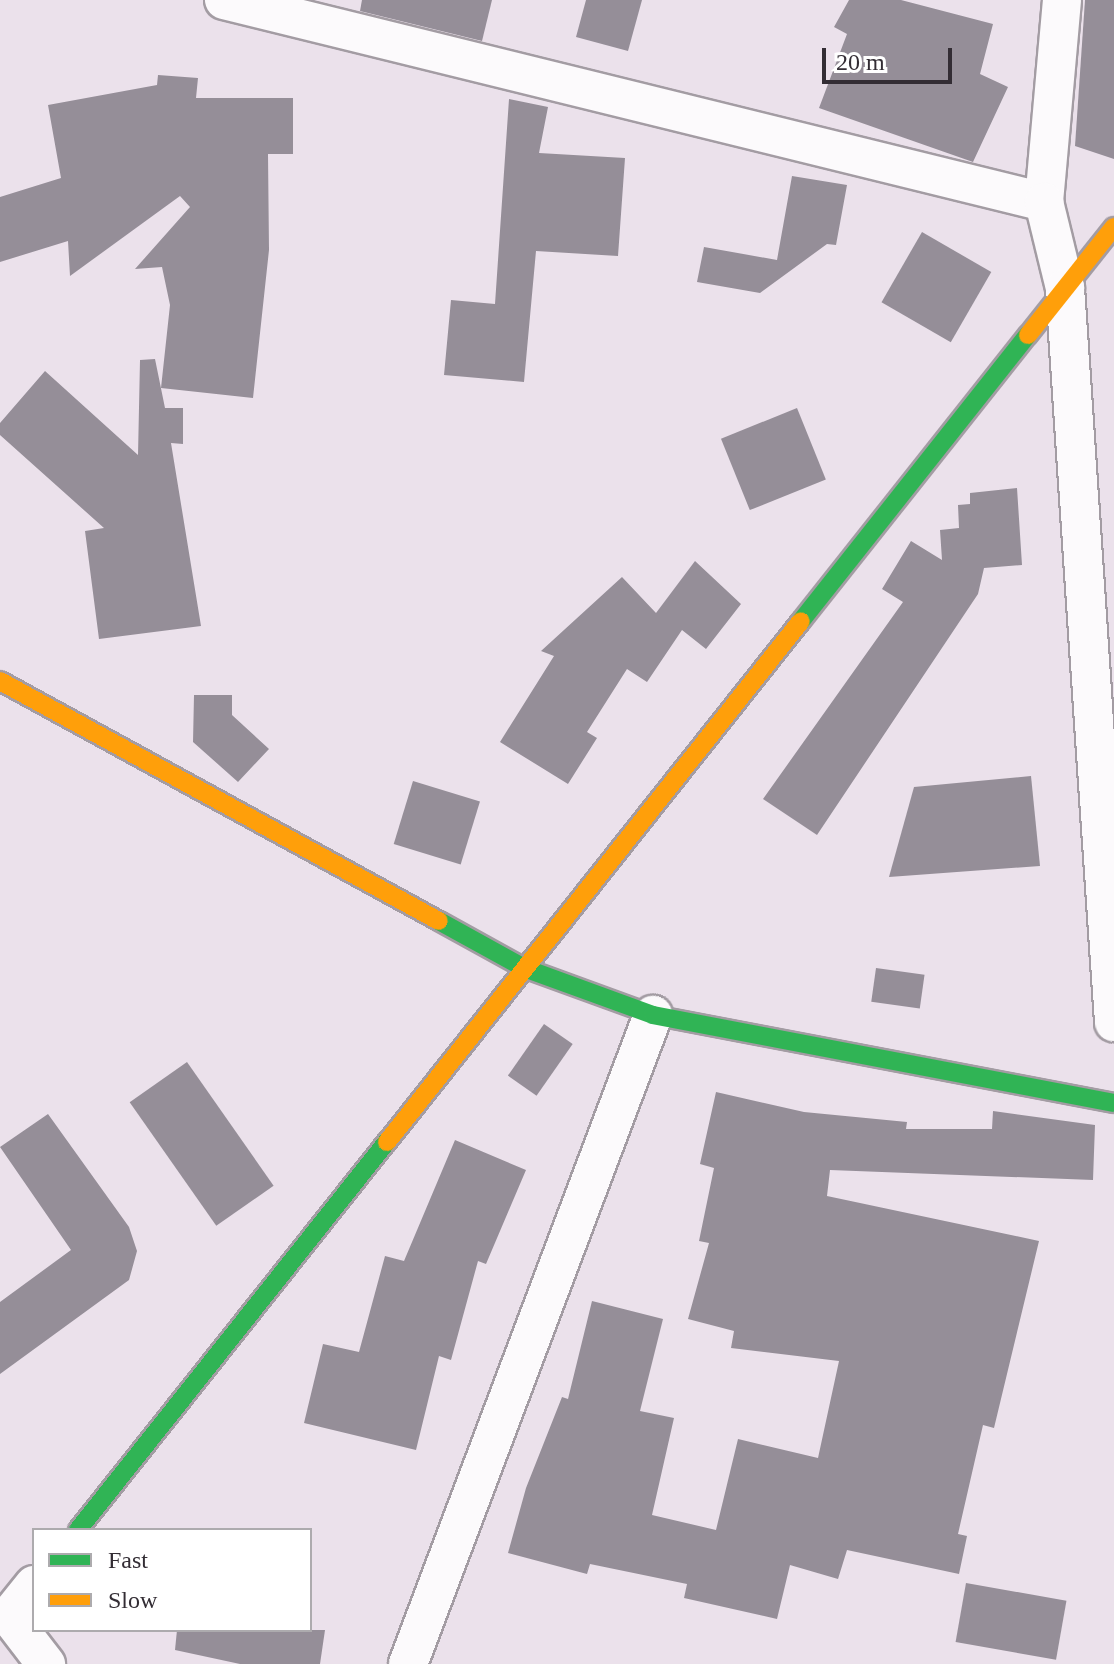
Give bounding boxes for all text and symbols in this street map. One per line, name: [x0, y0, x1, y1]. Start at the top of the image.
scale bar: [826, 32, 956, 82]
text: 20 m: [836, 49, 885, 75]
legend: [32, 1528, 312, 1632]
text: Fast: [108, 1547, 148, 1573]
text: Slow: [108, 1587, 157, 1613]

